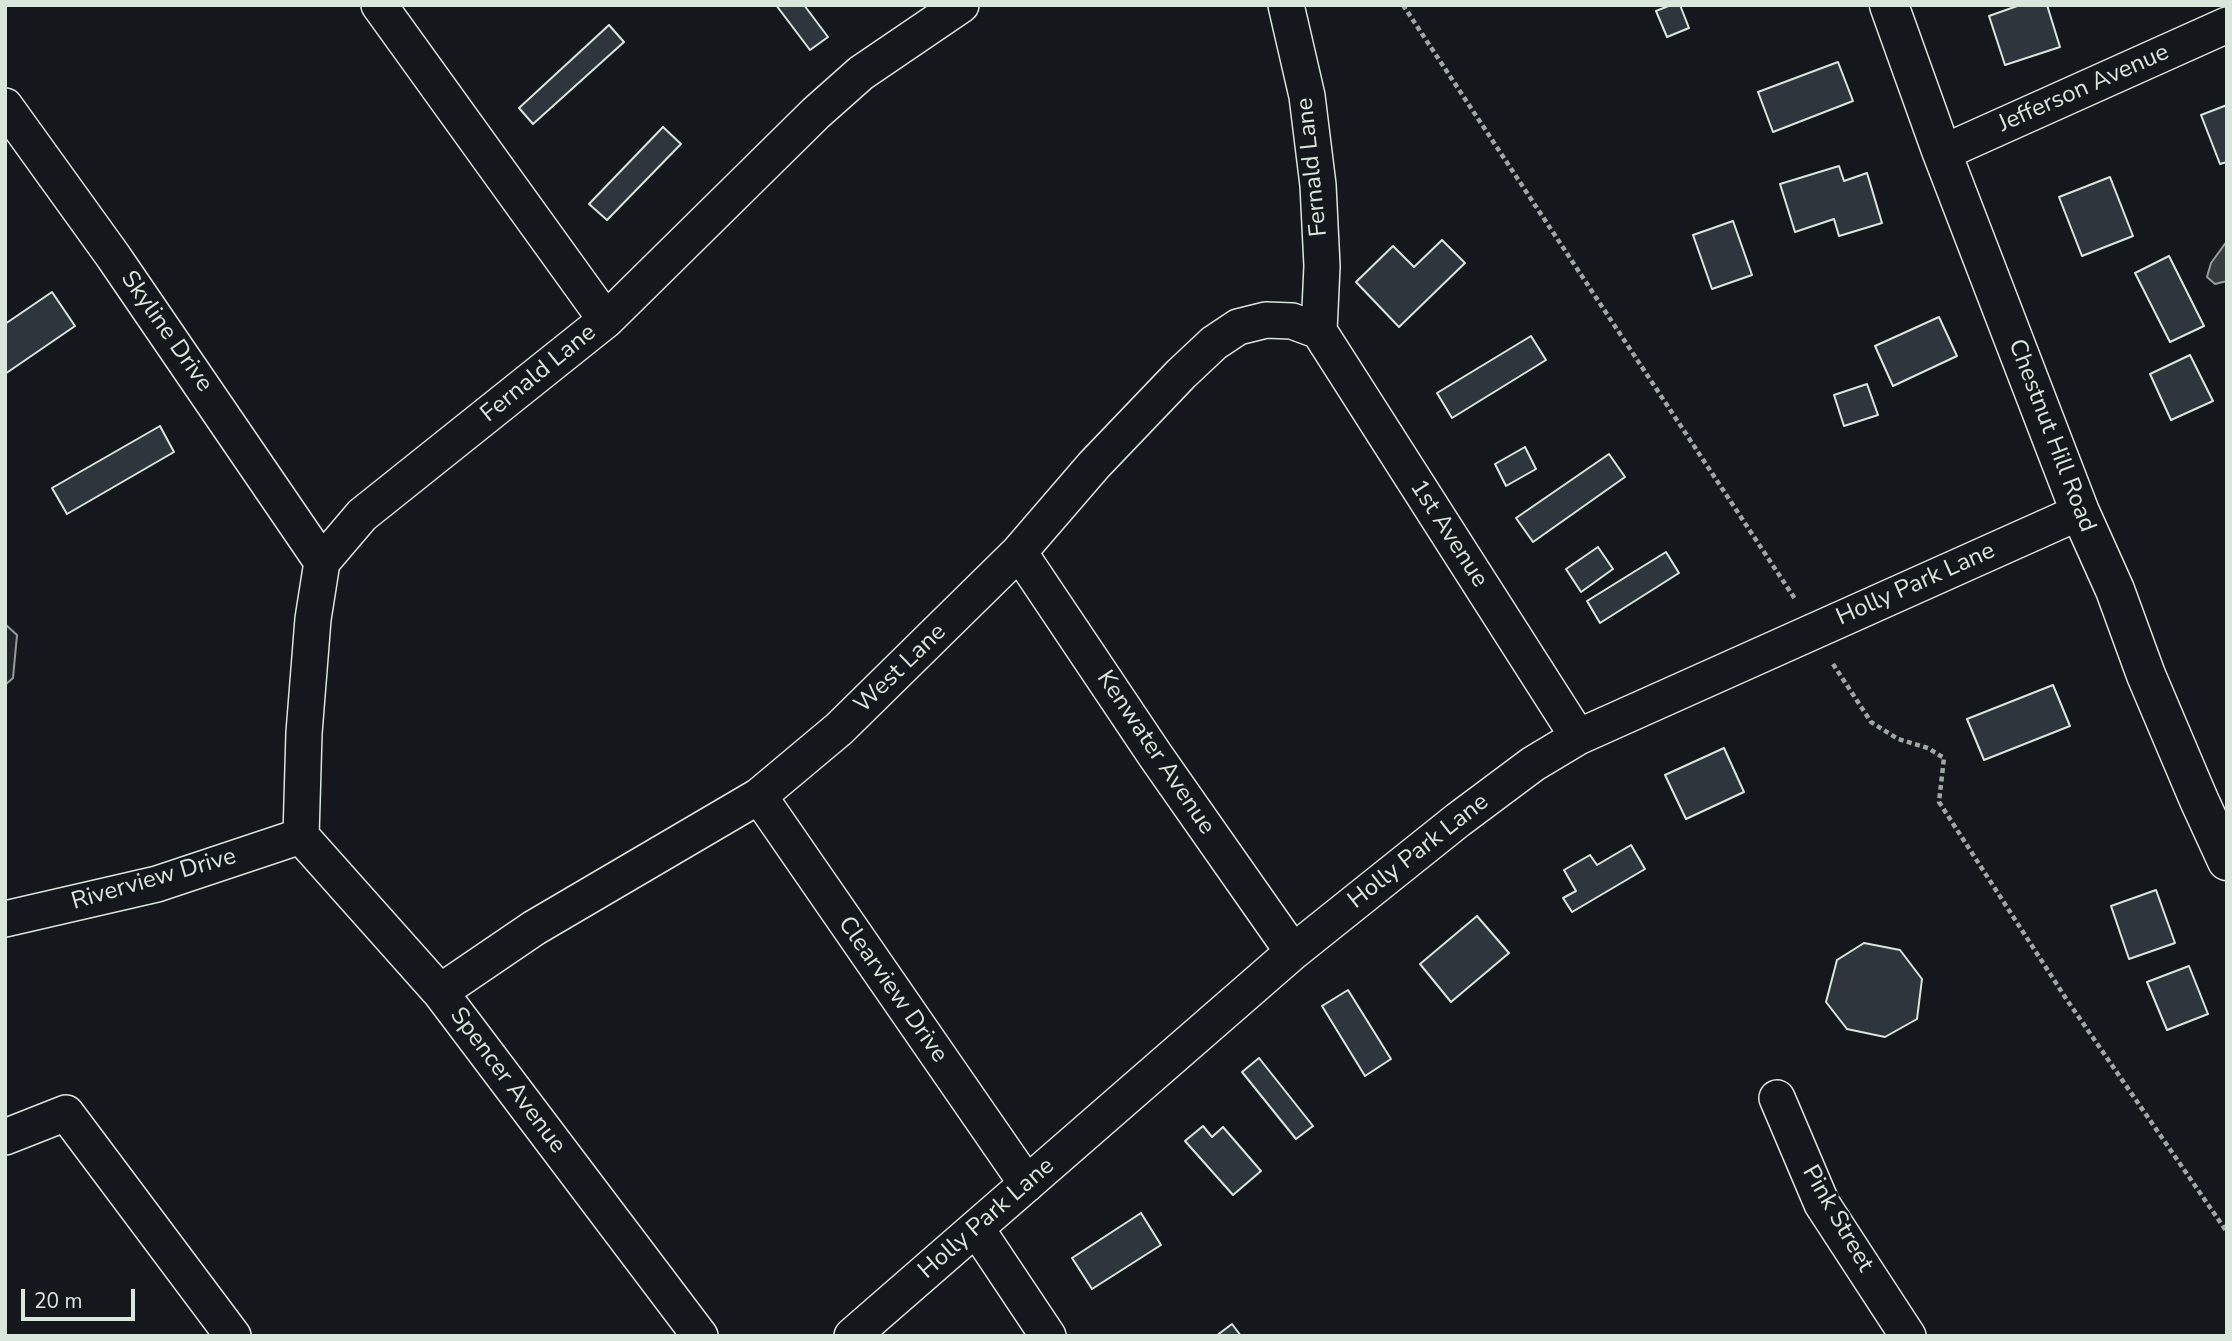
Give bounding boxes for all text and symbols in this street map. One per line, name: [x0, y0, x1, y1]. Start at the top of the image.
street label: Jefferson Avenue: [1994, 39, 2174, 139]
street label: Fernald Lane: [1291, 96, 1335, 238]
street label: Skyline Drive: [114, 266, 218, 398]
street label: Fernald Lane: [476, 319, 602, 429]
street label: Chestnut Hill Road: [2001, 336, 2101, 536]
street label: 1st Avenue: [1403, 475, 1493, 593]
street label: Holly Park Lane: [1832, 537, 2000, 633]
street label: West Lane: [849, 618, 953, 720]
street label: Kenwater Avenue: [1090, 666, 1220, 840]
street label: Holly Park Lane: [1343, 788, 1495, 916]
street label: Riverview Drive: [68, 843, 240, 917]
street label: Clearview Drive: [831, 911, 953, 1069]
street label: Spencer Avenue: [443, 1002, 571, 1160]
street label: Holly Park Lane: [913, 1152, 1061, 1286]
street label: Pink Street: [1795, 1161, 1879, 1277]
scale bar: [24, 1274, 138, 1318]
text: 20 m: [34, 1287, 83, 1315]

